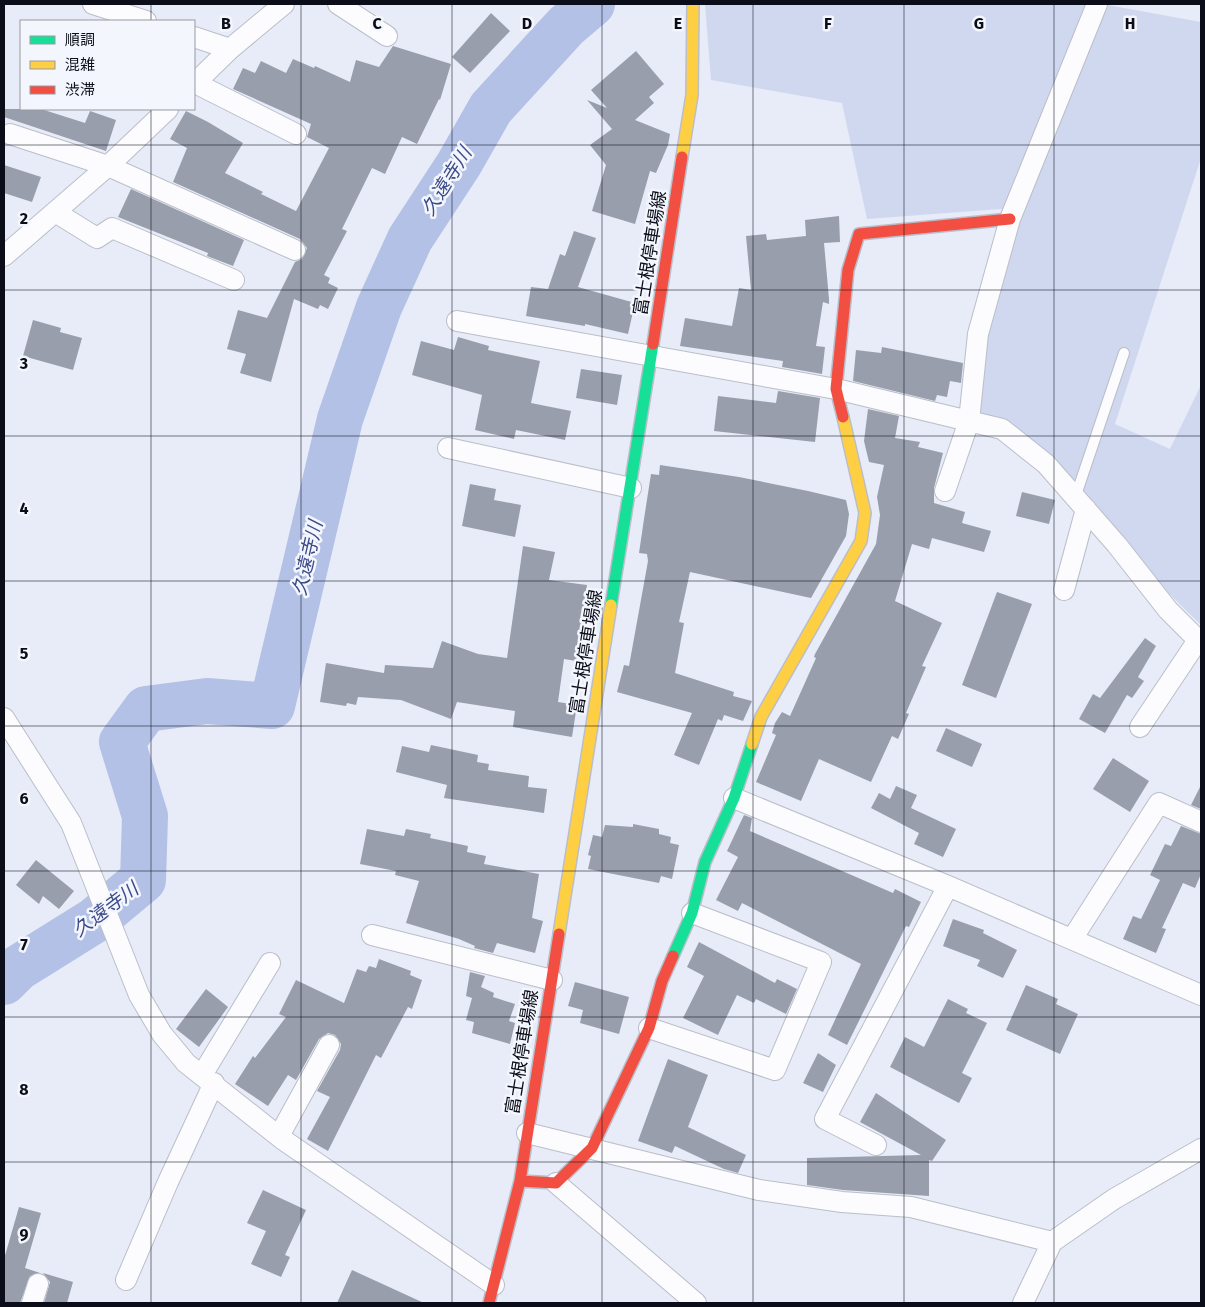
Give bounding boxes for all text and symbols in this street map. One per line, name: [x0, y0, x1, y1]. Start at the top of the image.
text: B: [221, 14, 231, 33]
text: C: [372, 14, 382, 33]
text: D: [522, 14, 532, 33]
text: E: [674, 14, 682, 33]
text: F: [824, 14, 832, 33]
text: G: [974, 14, 984, 33]
text: H: [1125, 14, 1135, 33]
legend: [20, 20, 195, 110]
text: 順調: [65, 31, 95, 49]
text: 混雑: [65, 56, 95, 74]
text: 渋滞: [65, 81, 95, 99]
water label: 久遠寺川: [417, 141, 477, 220]
street label: 富士根停車場線: [629, 189, 671, 317]
text: 2: [20, 209, 28, 228]
text: 3: [19, 354, 28, 373]
text: 4: [19, 499, 29, 518]
water label: 久遠寺川: [288, 517, 328, 598]
street label: 富士根停車場線: [565, 588, 607, 716]
text: 5: [20, 644, 29, 663]
text: 6: [19, 789, 29, 808]
water label: 久遠寺川: [68, 876, 144, 941]
text: 7: [20, 935, 28, 954]
street label: 富士根停車場線: [501, 988, 543, 1116]
text: 8: [19, 1080, 29, 1099]
text: 9: [20, 1225, 29, 1244]

